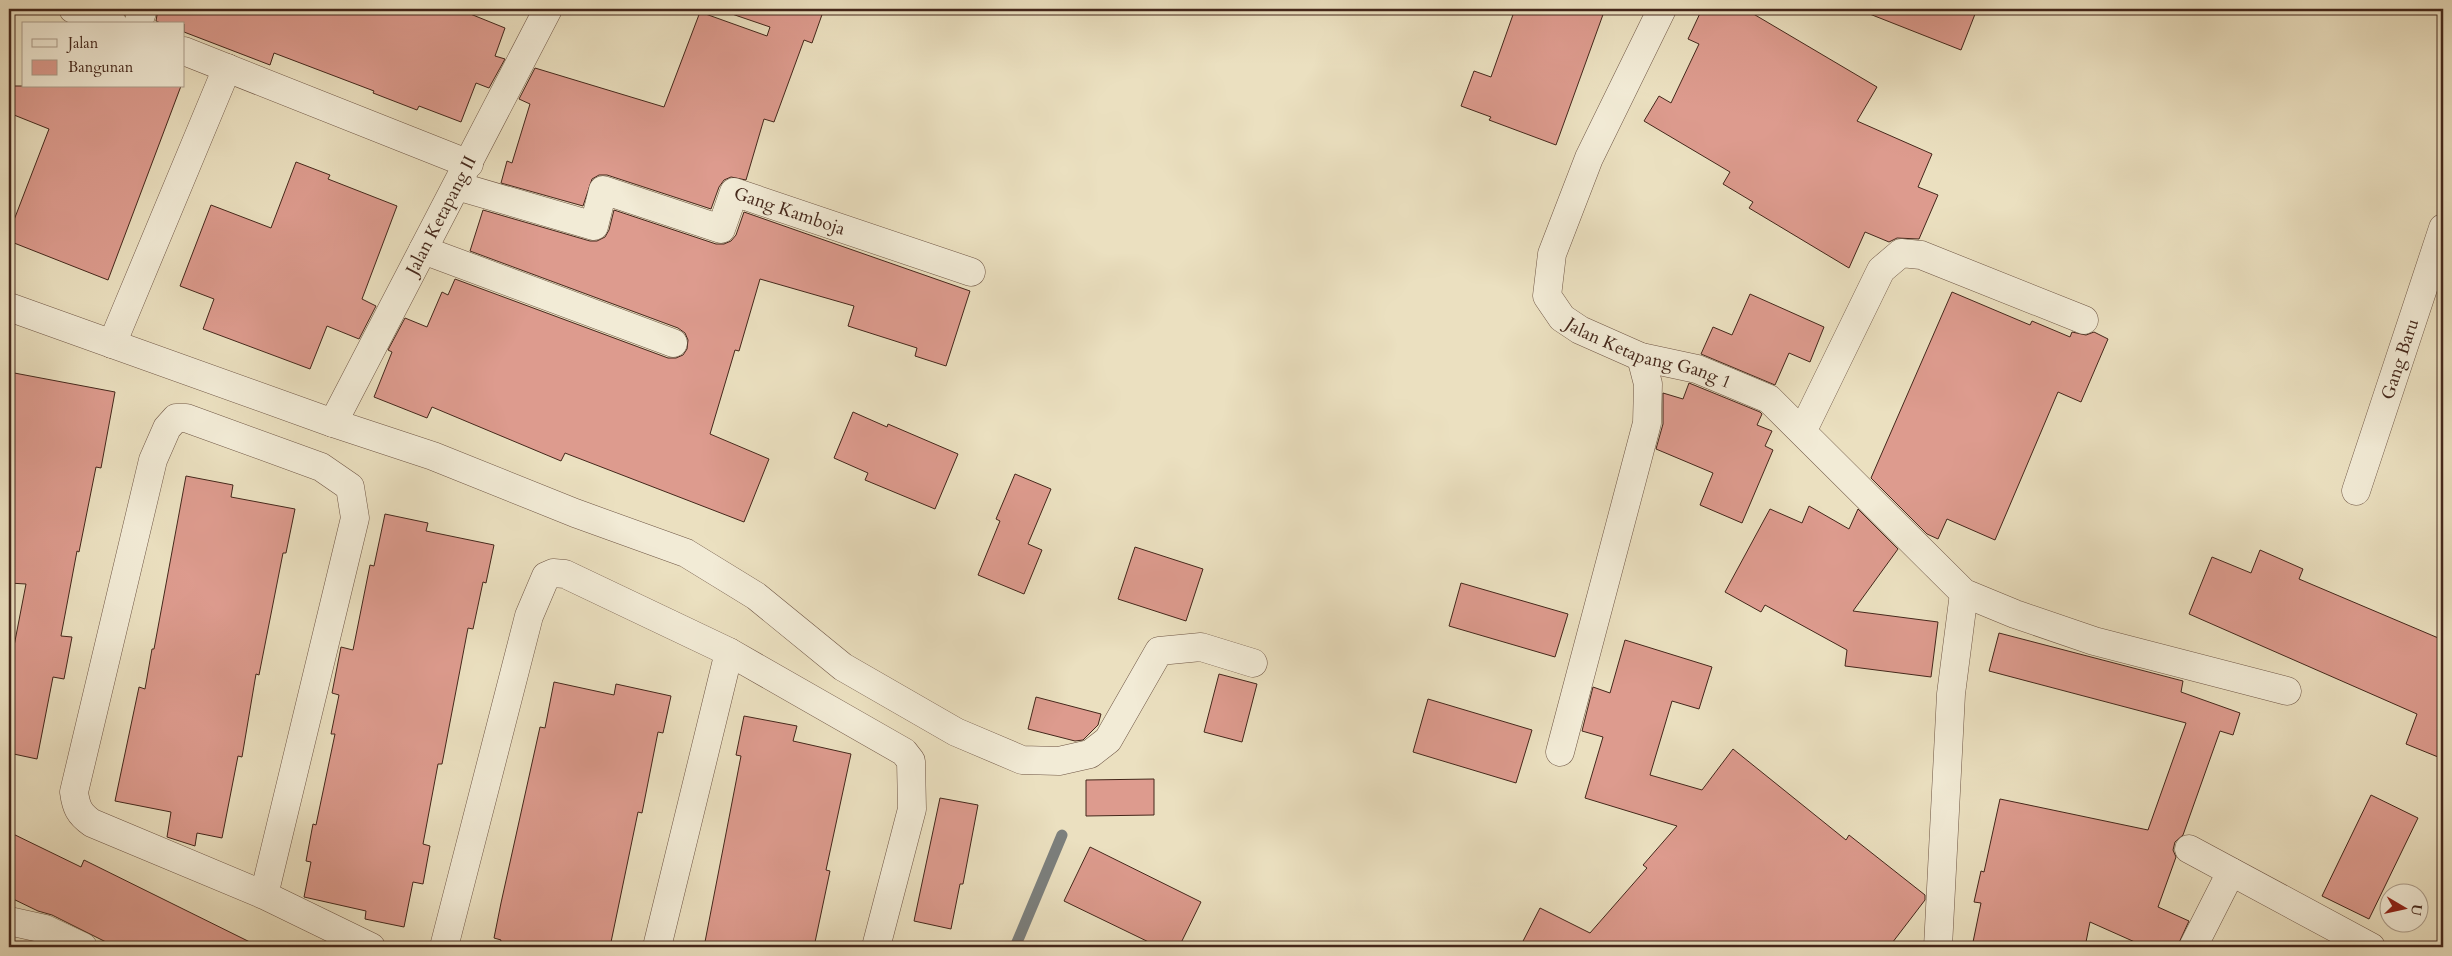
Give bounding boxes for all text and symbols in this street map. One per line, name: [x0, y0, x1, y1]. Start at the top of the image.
legend: [22, 22, 185, 88]
text: Jalan: [66, 33, 99, 53]
text: Bangunan: [68, 57, 134, 77]
street label: Jalan Ketapang II: [398, 151, 482, 282]
street label: Gang Kamboja: [731, 180, 849, 241]
street label: Jalan Ketapang Gang 1: [1558, 310, 1735, 395]
street label: Gang Baru: [2375, 315, 2425, 403]
north arrow: [2380, 884, 2430, 934]
text: U: [2406, 903, 2427, 918]

